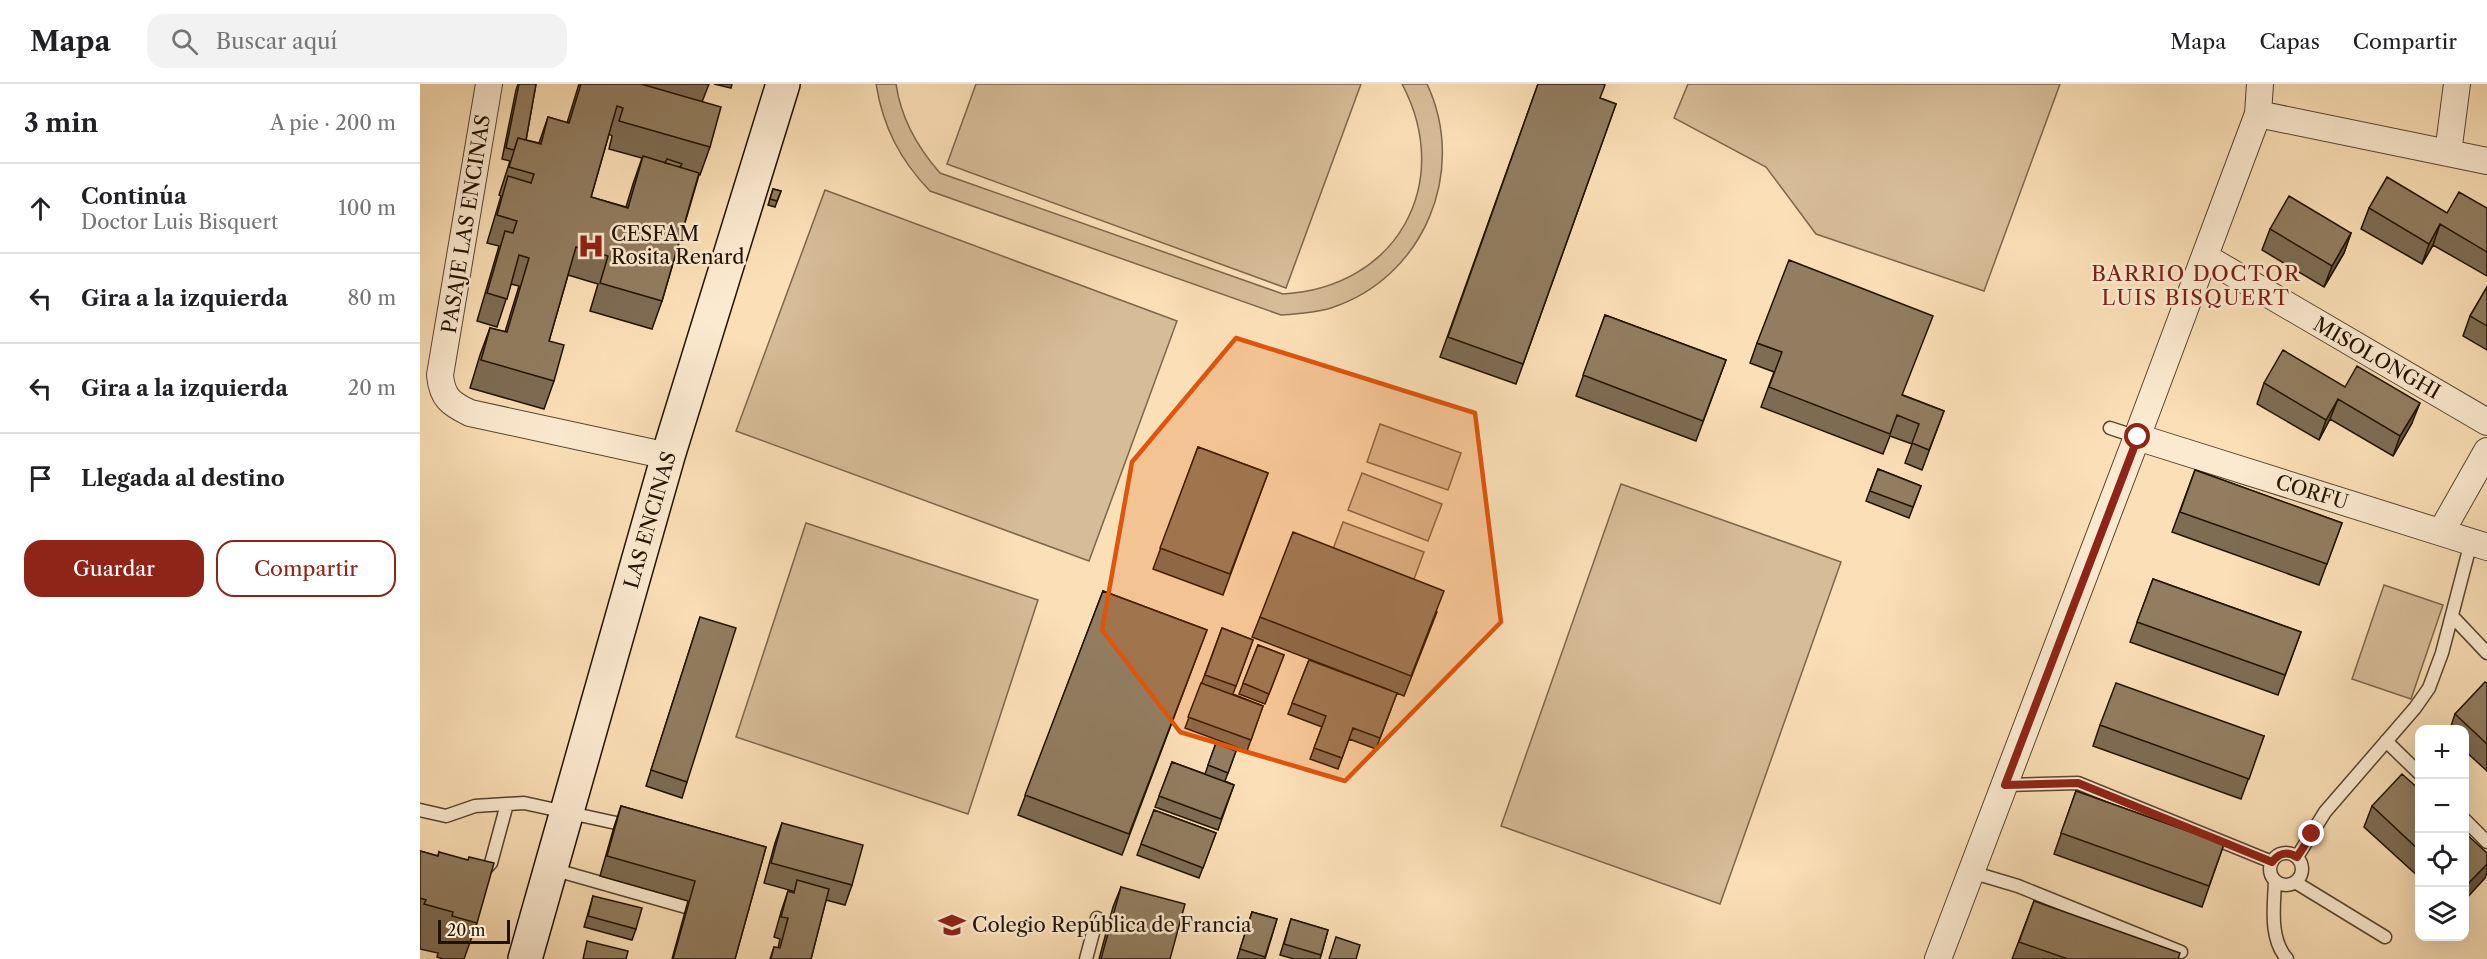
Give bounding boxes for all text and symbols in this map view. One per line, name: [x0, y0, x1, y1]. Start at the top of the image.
search box: [147, 14, 567, 68]
text: Mapa: [30, 24, 111, 58]
icon: search: [168, 25, 201, 58]
text: Buscar aquí: [216, 28, 337, 55]
text: Mapa: [2170, 29, 2226, 54]
text: Capas: [2259, 29, 2320, 54]
text: Compartir: [2353, 29, 2457, 54]
text: 3 min: [24, 107, 98, 139]
text: A pie · 200 m: [270, 111, 396, 135]
street label: PASAJE LAS ENCINAS: [437, 113, 495, 335]
text: Continúa: [81, 183, 187, 210]
icon: ahead: [24, 192, 57, 225]
text: 100 m: [338, 196, 396, 220]
text: Doctor Luis Bisquert: [81, 210, 278, 234]
place label: CESFAM Rosita Renard: [611, 222, 744, 269]
hospital icon: CESFAM Rosita Renard: [576, 231, 606, 261]
district label: BARRIO DOCTOR LUIS BISQUERT: [2091, 261, 2301, 310]
icon: left: [24, 282, 57, 315]
text: Gira a la izquierda: [81, 285, 288, 312]
text: 80 m: [348, 286, 396, 310]
street label: MISOLONGHI: [2309, 312, 2445, 404]
icon: left: [24, 372, 57, 405]
text: Gira a la izquierda: [81, 375, 288, 402]
text: 20 m: [348, 376, 396, 400]
route start: [2124, 423, 2150, 449]
street label: LAS ENCINAS: [619, 449, 681, 591]
icon: arrive: [24, 462, 57, 495]
text: Llegada al destino: [81, 465, 285, 492]
street label: CORFU: [2273, 470, 2351, 514]
button: Guardar: [24, 540, 204, 597]
button: Compartir: [216, 540, 396, 597]
map controls: [2415, 725, 2469, 941]
button: +: [2415, 725, 2469, 779]
button: −: [2415, 779, 2469, 833]
route end: [2298, 820, 2324, 846]
button: locate: [2415, 833, 2469, 887]
button: layers: [2415, 887, 2469, 941]
school or university icon: Colegio República de Francia: [937, 910, 967, 940]
place label: Colegio República de Francia: [972, 913, 1252, 937]
scale bar: [438, 917, 510, 944]
text: 20 m: [447, 920, 486, 940]

